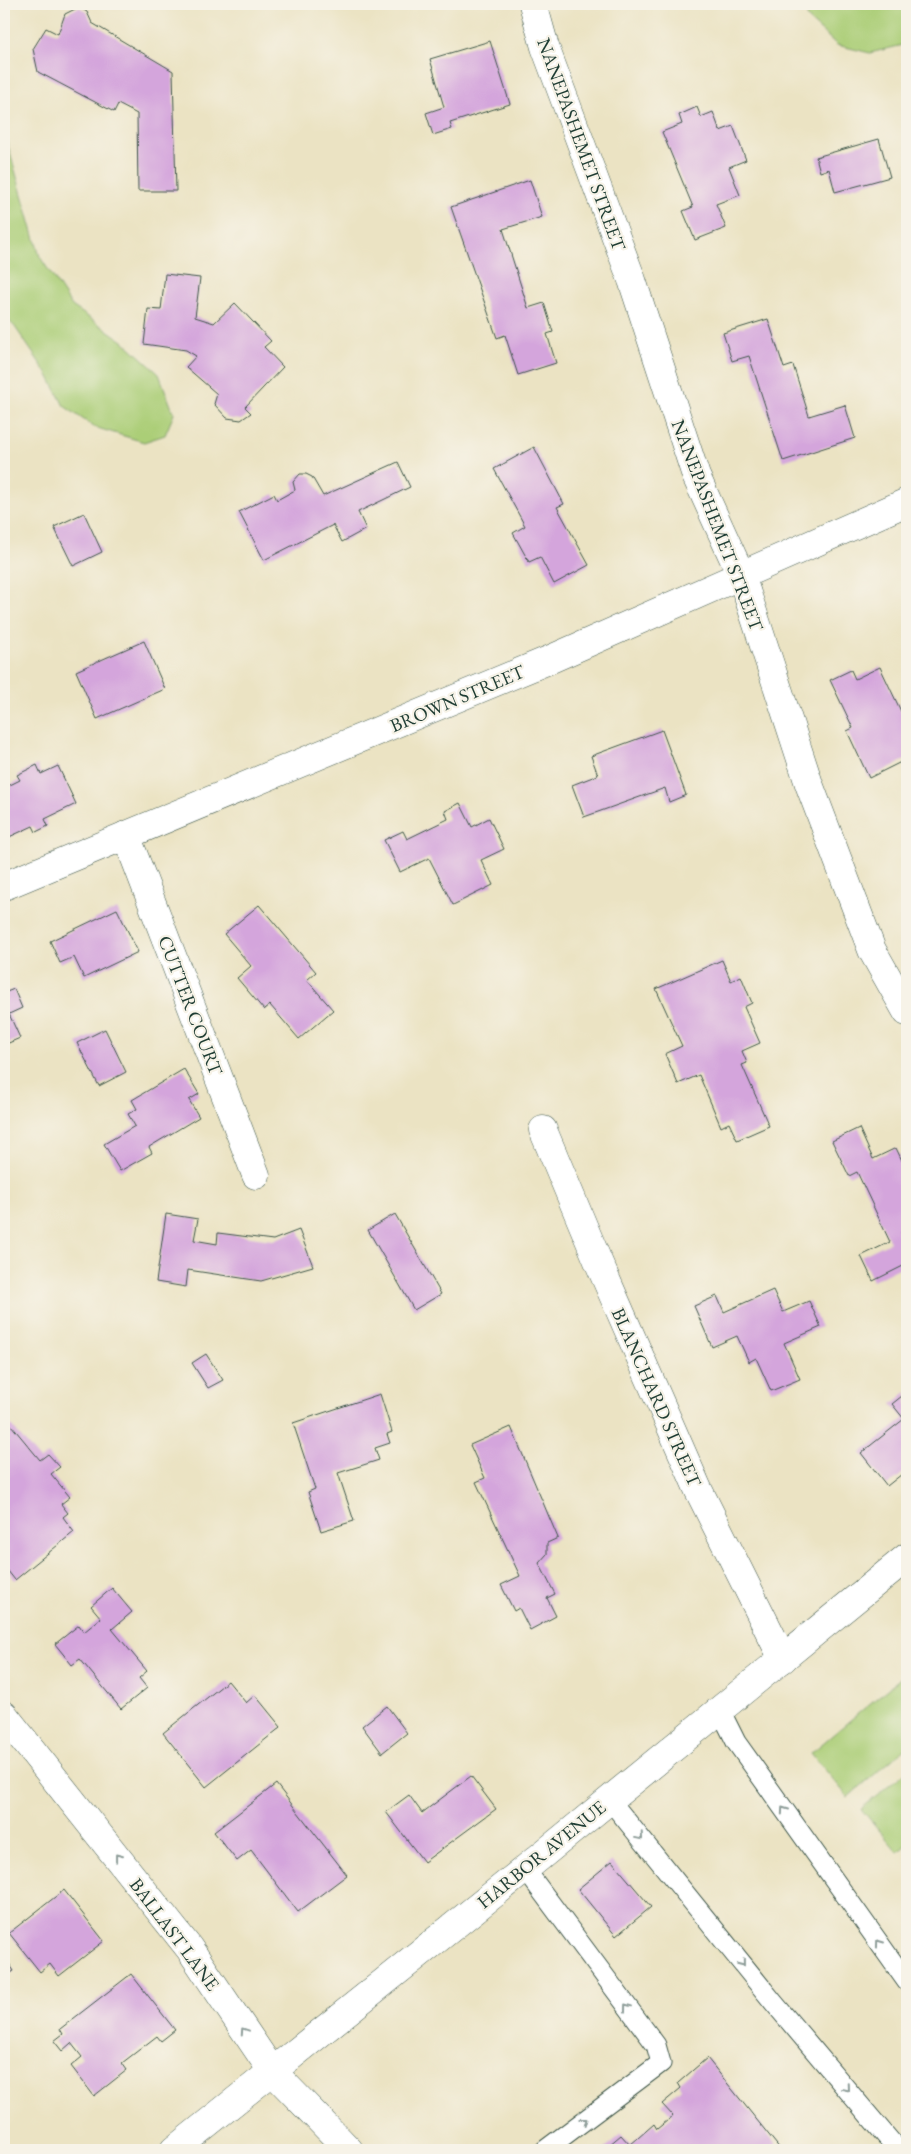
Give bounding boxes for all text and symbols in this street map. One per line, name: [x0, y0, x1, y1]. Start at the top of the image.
street label: NANEPASHEMET STREET: [531, 34, 632, 254]
street label: NANEPASHEMET STREET: [666, 416, 770, 635]
street label: BROWN STREET: [386, 659, 529, 738]
street label: CUTTER COURT: [152, 932, 229, 1079]
street label: BLANCHARD STREET: [606, 1304, 707, 1491]
street label: HARBOR AVENUE: [472, 1795, 611, 1914]
one-way arrow: [782, 1807, 790, 1816]
one-way arrow: [634, 1831, 642, 1840]
one-way arrow: [115, 1854, 123, 1863]
street label: BALLAST LANE: [124, 1873, 225, 1996]
one-way arrow: [876, 1940, 884, 1949]
one-way arrow: [737, 1957, 745, 1966]
one-way arrow: [625, 2004, 633, 2013]
one-way arrow: [241, 2027, 251, 2036]
one-way arrow: [841, 2082, 850, 2091]
one-way arrow: [578, 2118, 588, 2127]

